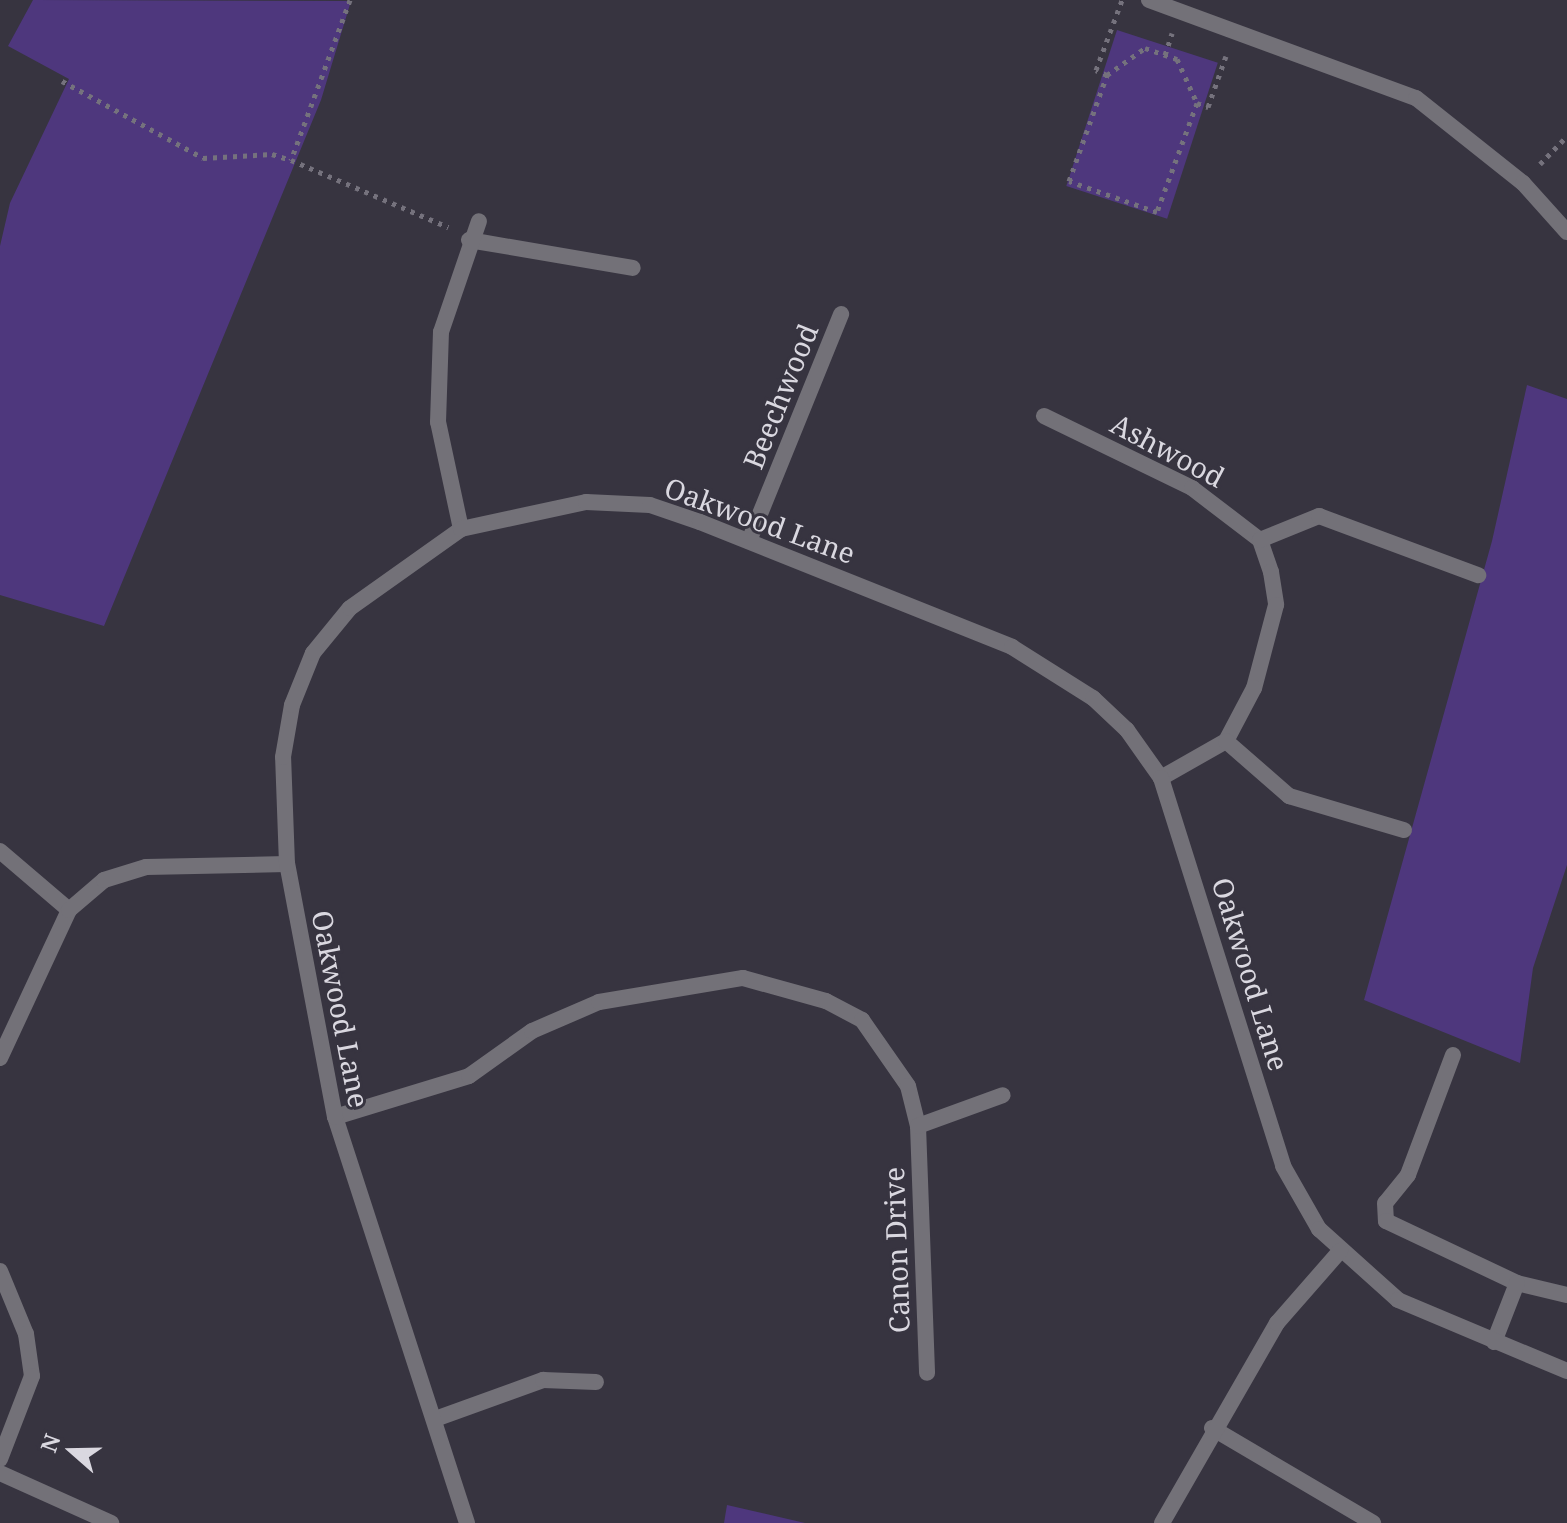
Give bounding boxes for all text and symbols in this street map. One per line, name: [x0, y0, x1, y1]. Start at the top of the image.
street label: Beechwood: [736, 319, 824, 473]
street label: Ashwood: [1105, 406, 1231, 494]
street label: Oakwood Lane: [660, 470, 860, 570]
street label: Oakwood Lane: [1206, 873, 1296, 1075]
street label: Oakwood Lane: [305, 908, 377, 1110]
street label: Canon Drive: [876, 1166, 916, 1334]
north arrow: [32, 1411, 112, 1491]
text: N: [32, 1430, 67, 1456]

